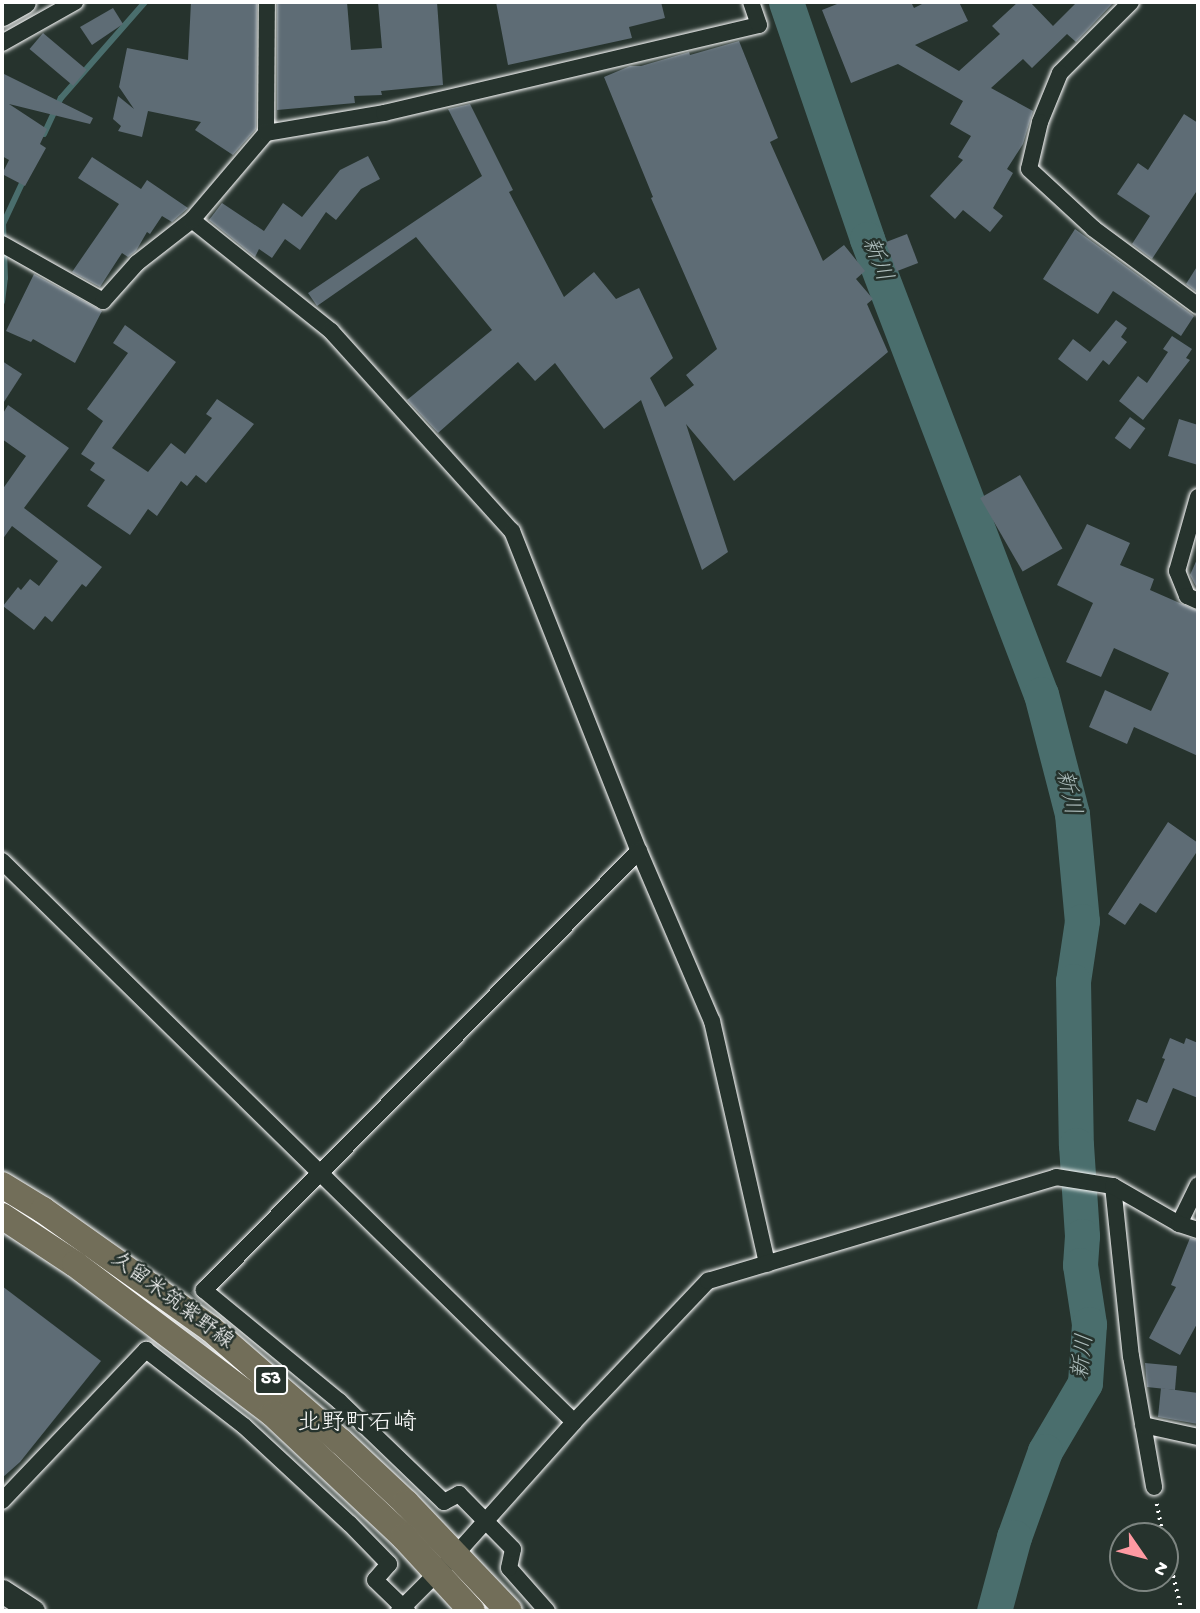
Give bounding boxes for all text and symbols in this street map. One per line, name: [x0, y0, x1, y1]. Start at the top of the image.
water label: 新川: [854, 234, 896, 286]
water label: 新川: [1047, 767, 1085, 819]
street label: 久留米筑紫野線: [105, 1248, 237, 1356]
water label: 新川: [1068, 1332, 1102, 1382]
road number: 53: [254, 1364, 288, 1396]
district label: 北野町石崎: [297, 1411, 417, 1439]
north arrow: [1109, 1522, 1179, 1592]
text: N: [1147, 1557, 1173, 1580]

